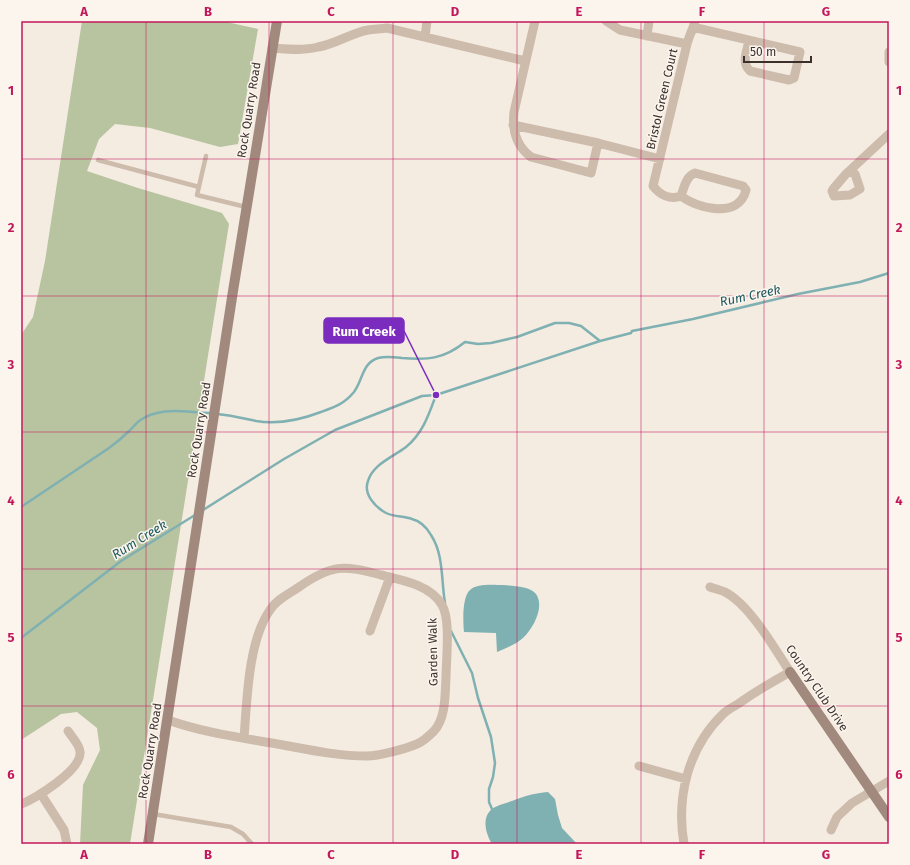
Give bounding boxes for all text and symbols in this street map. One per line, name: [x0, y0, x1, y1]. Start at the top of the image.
text: A: [79, 4, 88, 19]
text: B: [204, 4, 212, 19]
text: C: [327, 4, 335, 19]
text: D: [451, 4, 460, 19]
text: E: [576, 4, 583, 19]
text: F: [699, 4, 706, 19]
text: G: [822, 4, 830, 19]
scale bar: [744, 38, 811, 64]
text: 50 m: [750, 45, 776, 59]
street label: Bristol Green Court: [644, 46, 681, 151]
street label: Rock Quarry Road: [235, 61, 263, 159]
text: 1: [8, 83, 14, 98]
text: 1: [896, 83, 902, 98]
text: 2: [8, 220, 15, 235]
text: 2: [896, 220, 903, 235]
water label: Rum Creek: [718, 282, 782, 309]
callout: Rum Creek: [324, 318, 404, 343]
text: Rum Creek: [332, 324, 396, 339]
text: 3: [7, 357, 15, 372]
text: 3: [895, 357, 903, 372]
street label: Rock Quarry Road: [185, 381, 213, 479]
text: 4: [7, 493, 15, 508]
text: 4: [895, 493, 903, 508]
water label: Rum Creek: [109, 517, 169, 562]
street label: Garden Walk: [425, 617, 441, 686]
text: 5: [8, 630, 15, 645]
text: 5: [896, 630, 903, 645]
street label: Country Club Drive: [783, 642, 851, 734]
street label: Rock Quarry Road: [136, 702, 164, 800]
text: 6: [7, 767, 15, 782]
text: 6: [895, 767, 903, 782]
text: A: [79, 847, 88, 862]
text: B: [204, 847, 212, 862]
text: C: [327, 847, 335, 862]
text: D: [451, 847, 460, 862]
text: E: [576, 847, 583, 862]
text: F: [699, 847, 706, 862]
text: G: [822, 847, 830, 862]

